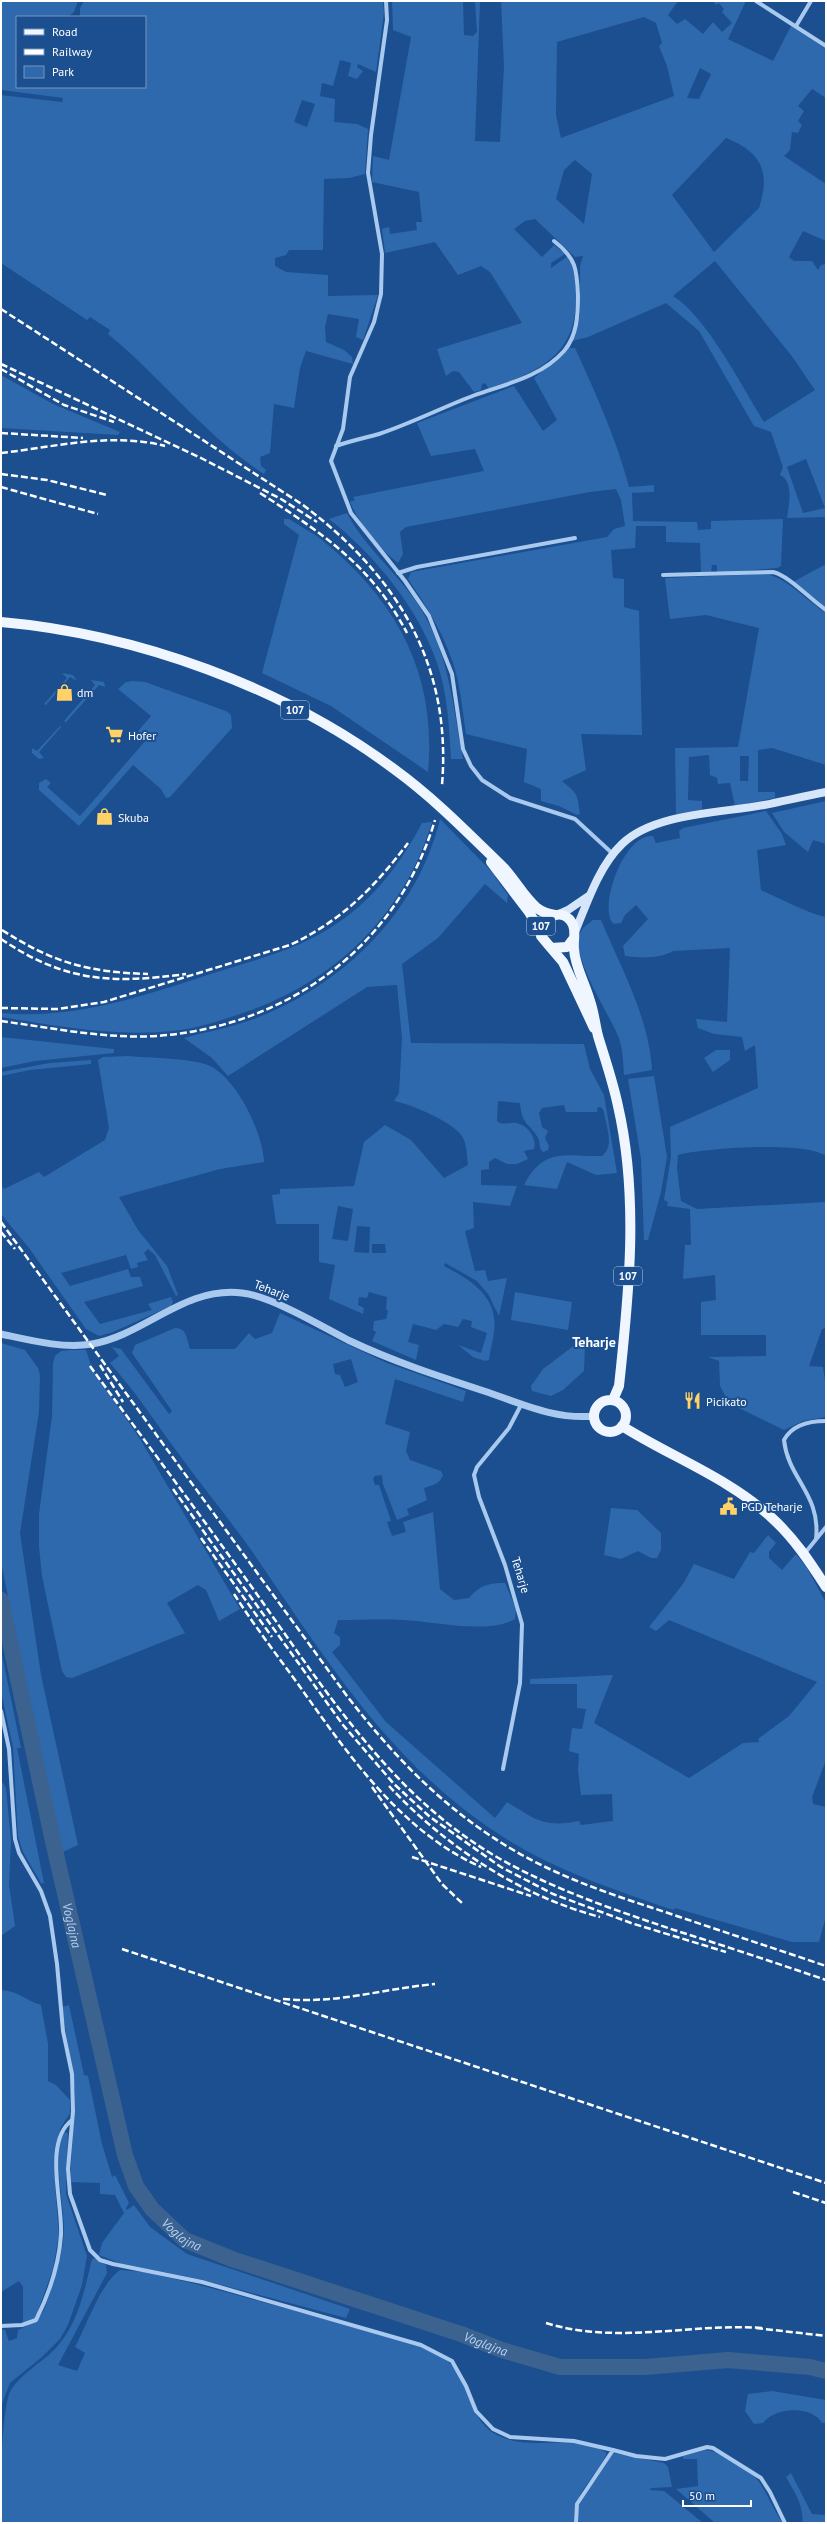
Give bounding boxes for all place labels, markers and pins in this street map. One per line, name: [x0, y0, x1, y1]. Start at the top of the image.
shop icon: dm: [54, 682, 74, 702]
place label: dm: [77, 685, 93, 700]
supermarket icon: Hofer: [105, 725, 125, 745]
place label: Hofer: [128, 728, 156, 743]
shop icon: Skuba: [95, 807, 115, 827]
place label: Skuba: [118, 810, 149, 825]
restaurant icon: Picikato: [683, 1391, 703, 1411]
place label: Picikato: [706, 1394, 747, 1409]
public building icon: PGD Teharje: [718, 1496, 738, 1516]
place label: PGD Teharje: [741, 1499, 803, 1514]

